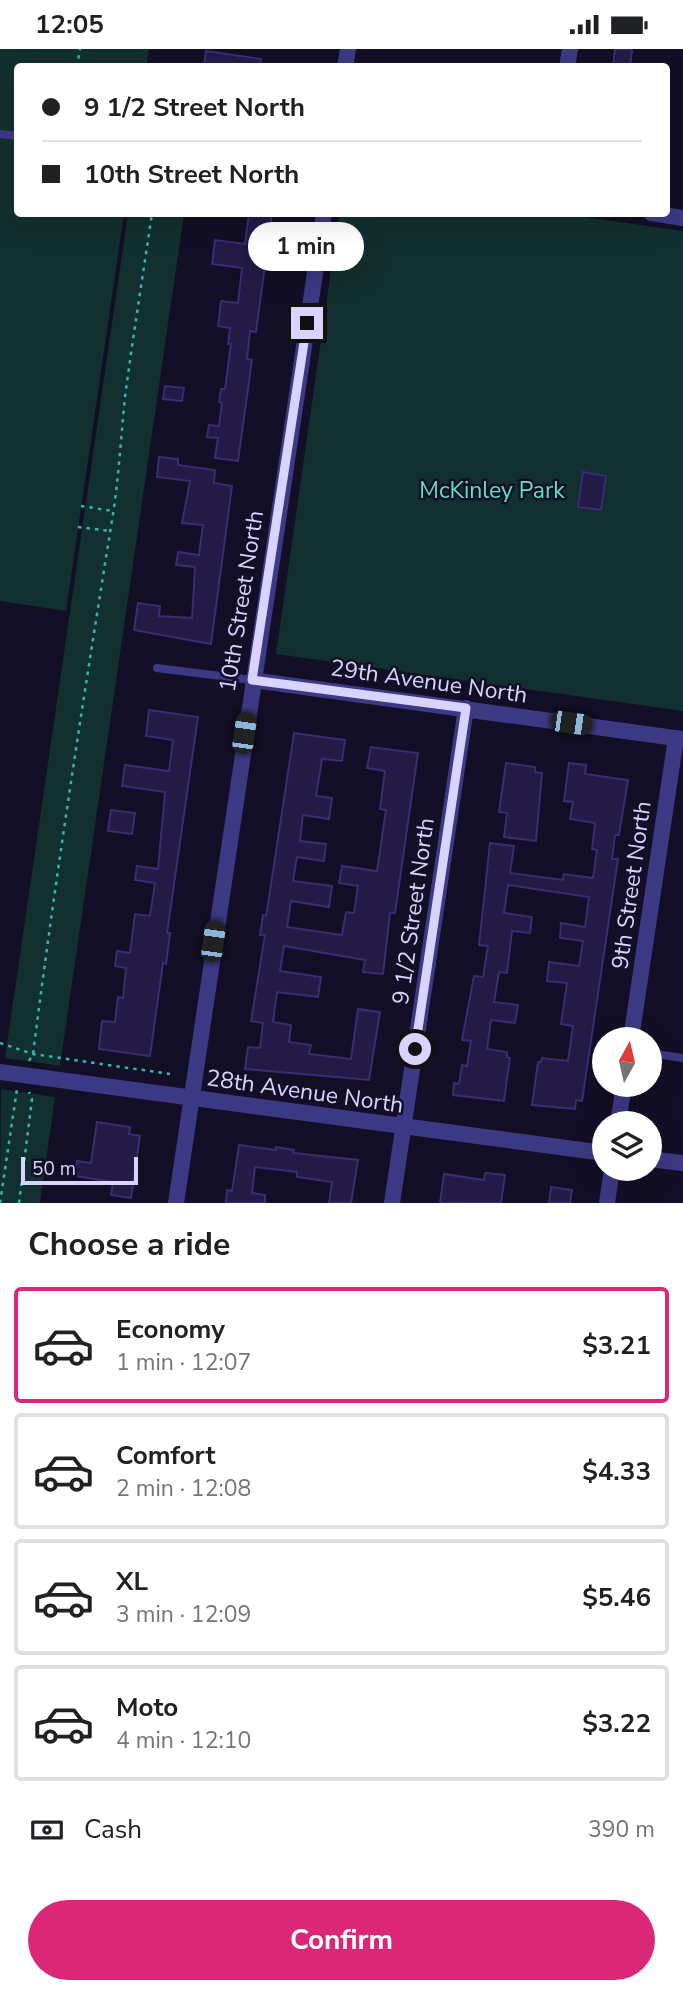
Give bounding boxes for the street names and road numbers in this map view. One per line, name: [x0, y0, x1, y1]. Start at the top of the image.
street label: 10th Street North: [212, 508, 271, 694]
street label: 29th Avenue North: [328, 652, 529, 711]
street label: 9th Street North: [604, 799, 659, 971]
street label: 9 1/2 Street North: [385, 816, 442, 1006]
street label: 28th Avenue North: [204, 1062, 405, 1121]

